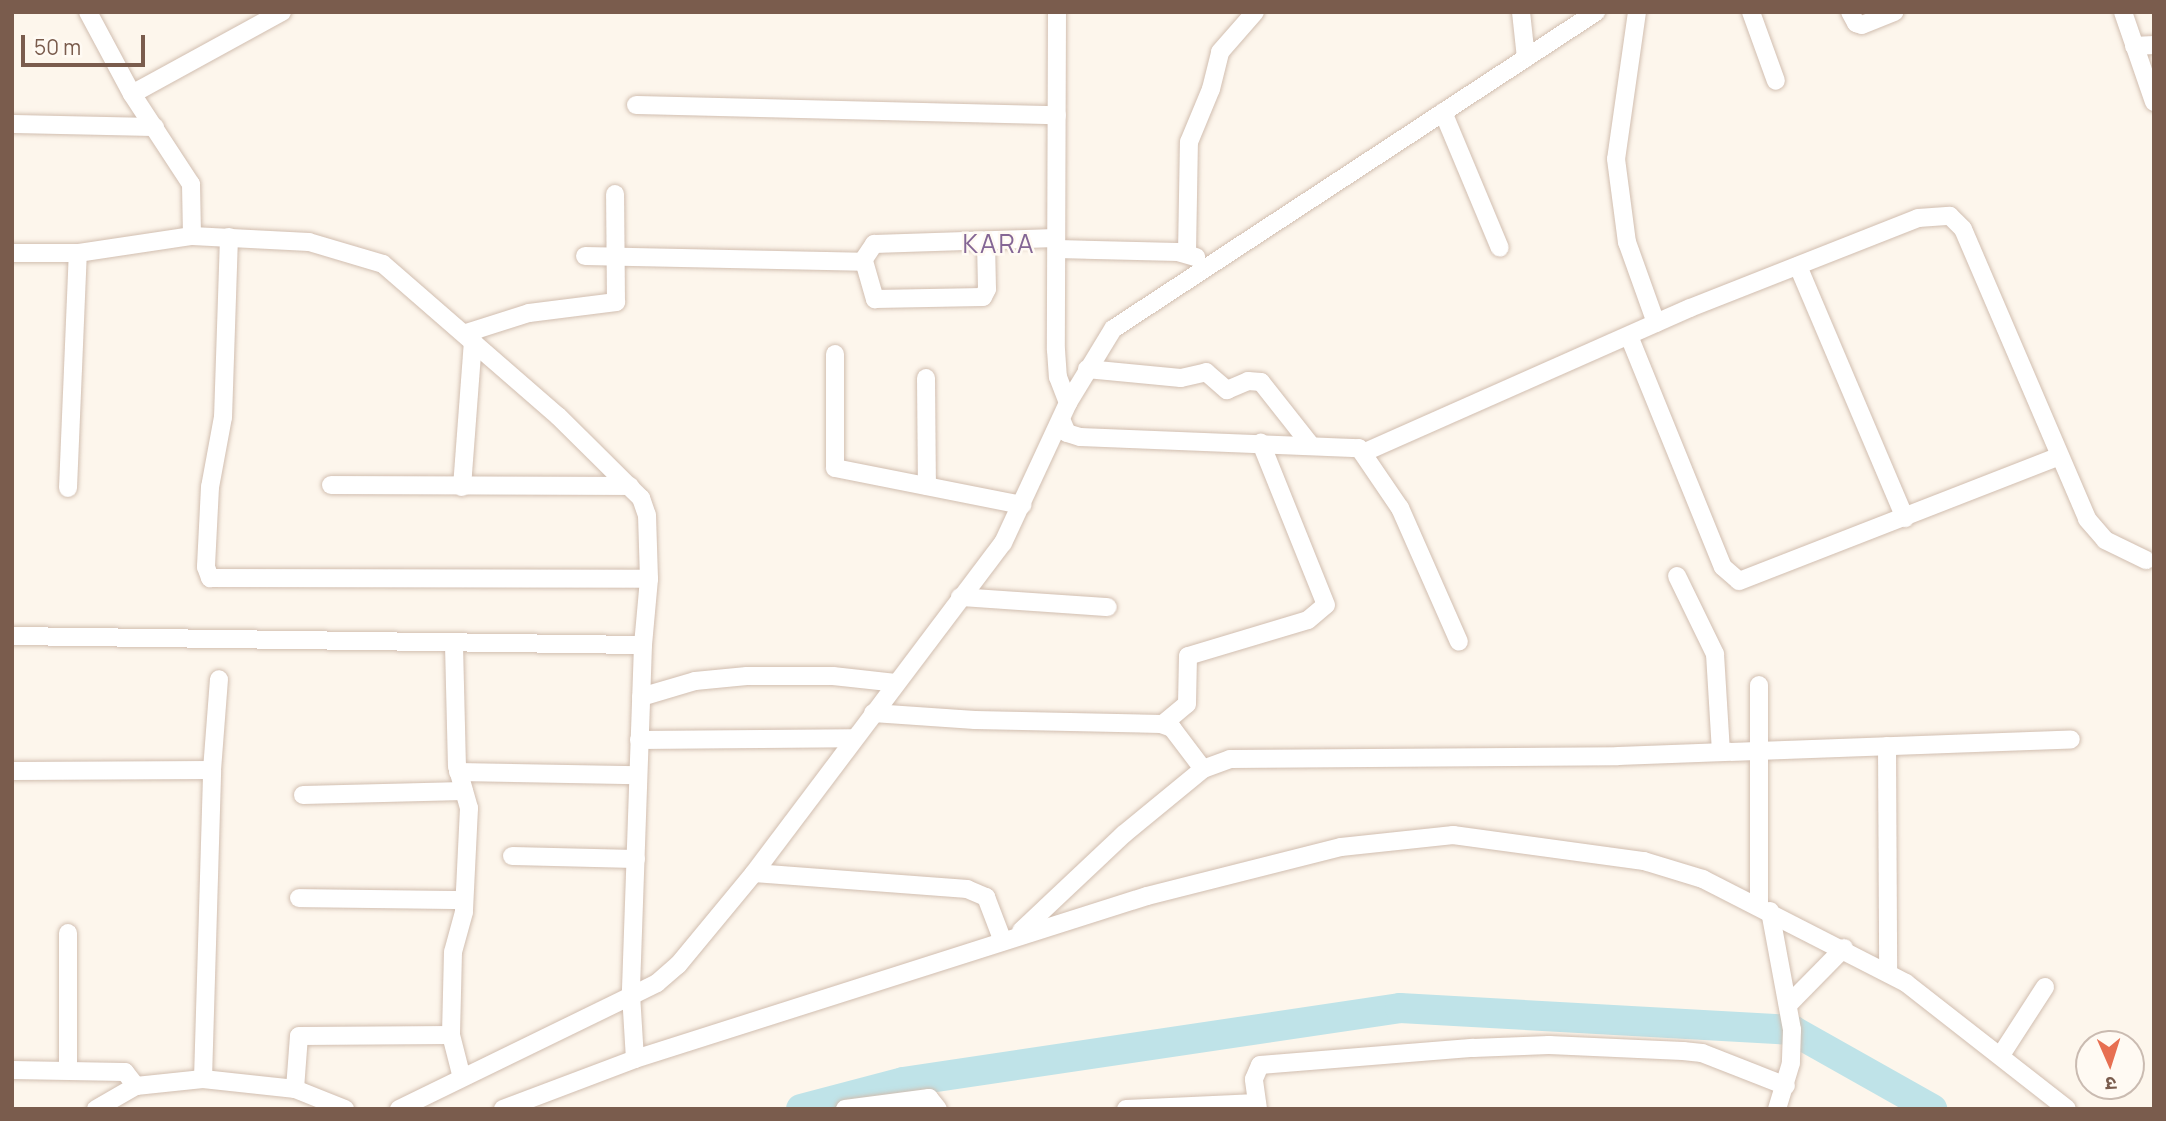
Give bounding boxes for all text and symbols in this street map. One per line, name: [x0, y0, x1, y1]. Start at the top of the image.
scale bar: [24, 21, 149, 65]
text: 50 m: [34, 33, 81, 61]
district label: KARA: [963, 228, 1035, 260]
north arrow: [2075, 1030, 2145, 1100]
text: उ: [2105, 1071, 2117, 1097]

